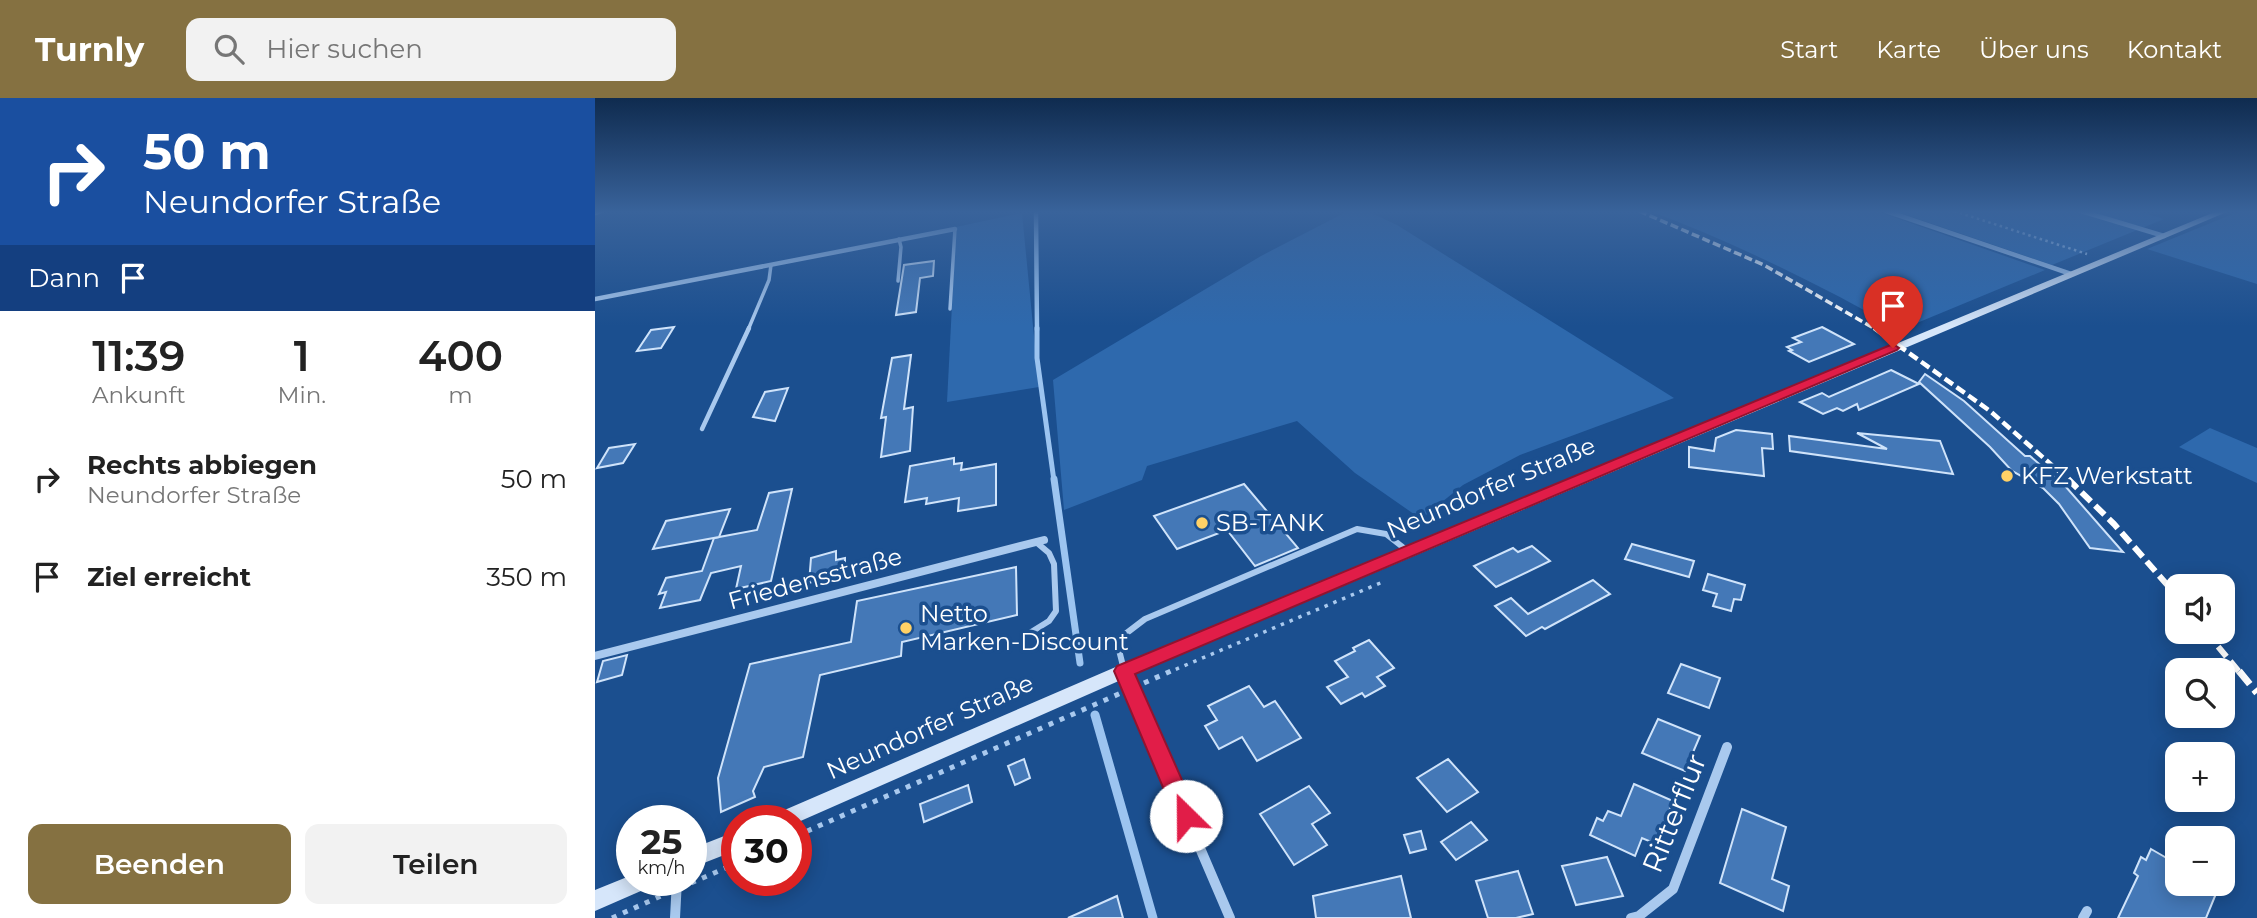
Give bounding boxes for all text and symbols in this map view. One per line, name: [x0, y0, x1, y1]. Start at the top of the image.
search box: [186, 18, 676, 81]
text: Turnly: [35, 29, 144, 69]
icon: search: [210, 30, 248, 68]
text: Hier suchen: [266, 33, 423, 65]
text: Start: [1780, 35, 1838, 64]
text: Karte: [1876, 35, 1941, 64]
text: Über uns: [1979, 35, 2089, 64]
text: Kontakt: [2127, 35, 2222, 64]
text: 50 m: [143, 122, 271, 181]
icon: right: [28, 126, 119, 217]
text: Neundorfer Straße: [143, 182, 441, 221]
icon: arrive: [114, 259, 152, 297]
text: Dann: [28, 262, 100, 294]
pin: [1863, 276, 1923, 348]
icon: arrive: [1874, 287, 1912, 325]
text: 11:39: [92, 330, 185, 382]
text: 1: [294, 330, 310, 382]
text: 400: [418, 330, 503, 382]
text: Ankunft: [92, 381, 186, 409]
text: Min.: [278, 381, 326, 409]
text: m: [448, 381, 473, 409]
street label: Neundorfer Straße: [1382, 431, 1599, 545]
text: Rechts abbiegen: [87, 449, 317, 481]
icon: right: [28, 460, 66, 498]
place label: KFZ Werkstatt: [2021, 461, 2193, 490]
text: 50 m: [501, 463, 567, 495]
marker: KFZ Werkstatt: [1999, 468, 2015, 484]
text: Neundorfer Straße: [87, 481, 301, 509]
place label: SB-TANK: [1216, 508, 1324, 537]
marker: SB-TANK: [1194, 515, 1210, 531]
street label: Friedensstraße: [725, 541, 905, 616]
icon: arrive: [28, 558, 66, 596]
text: Ziel erreicht: [87, 561, 251, 593]
text: 350 m: [486, 561, 567, 593]
map controls: [2165, 574, 2235, 896]
button: sound: [2165, 574, 2235, 644]
place label: Netto Marken-Discount: [920, 599, 1129, 656]
marker: Netto Marken-Discount: [898, 620, 914, 636]
button: search: [2165, 658, 2235, 728]
street label: Neundorfer Straße: [822, 668, 1038, 785]
button: +: [2165, 742, 2235, 812]
street label: Ritterflur: [1635, 749, 1713, 877]
position arrow: [1149, 779, 1223, 853]
speed limit sign: 30: [721, 805, 812, 896]
text: 25: [641, 820, 682, 863]
button: Beenden: [28, 824, 291, 904]
button: Teilen: [305, 824, 567, 904]
button: −: [2165, 826, 2235, 896]
text: km/h: [637, 857, 686, 879]

